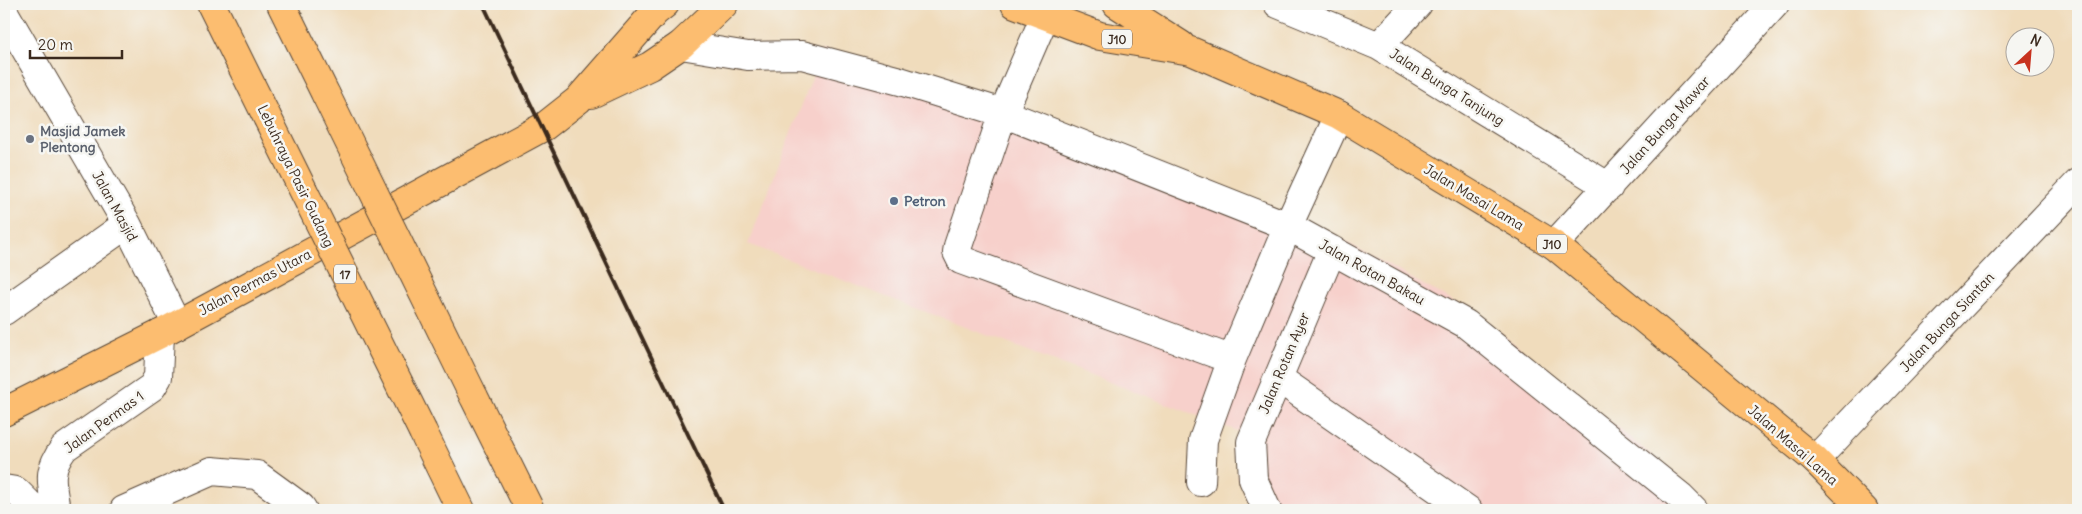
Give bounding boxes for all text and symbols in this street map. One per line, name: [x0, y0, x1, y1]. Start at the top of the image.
scale bar: [30, 28, 122, 60]
north arrow: [2004, 28, 2054, 78]
road number: J10: [1102, 30, 1132, 48]
text: N: [2027, 30, 2044, 51]
text: 20 m: [38, 35, 73, 54]
street label: Jalan Bunga Tanjung: [1386, 44, 1508, 130]
street label: Jalan Bunga Mawar: [1616, 72, 1714, 178]
street label: Lebuhraya Pasir Gudang: [254, 102, 338, 250]
place label: Masjid Jamek Plentong: [40, 122, 125, 156]
marker: Masjid Jamek Plentong: [24, 133, 36, 145]
street label: Jalan Masai Lama: [1421, 160, 1527, 234]
street label: Jalan Masjid: [88, 168, 142, 244]
place label: Petron: [904, 192, 946, 210]
marker: Petron: [888, 195, 900, 207]
road number: J10: [1537, 234, 1567, 253]
street label: Jalan Rotan Bakau: [1316, 235, 1428, 309]
street label: Jalan Permas Utara: [196, 245, 314, 319]
road number: 17: [334, 264, 356, 284]
street label: Jalan Bunga Siantan: [1896, 268, 1998, 376]
street label: Jalan Rotan Ayer: [1255, 309, 1314, 416]
street label: Jalan Permas 1: [61, 387, 147, 457]
street label: Jalan Masai Lama: [1744, 401, 1842, 489]

